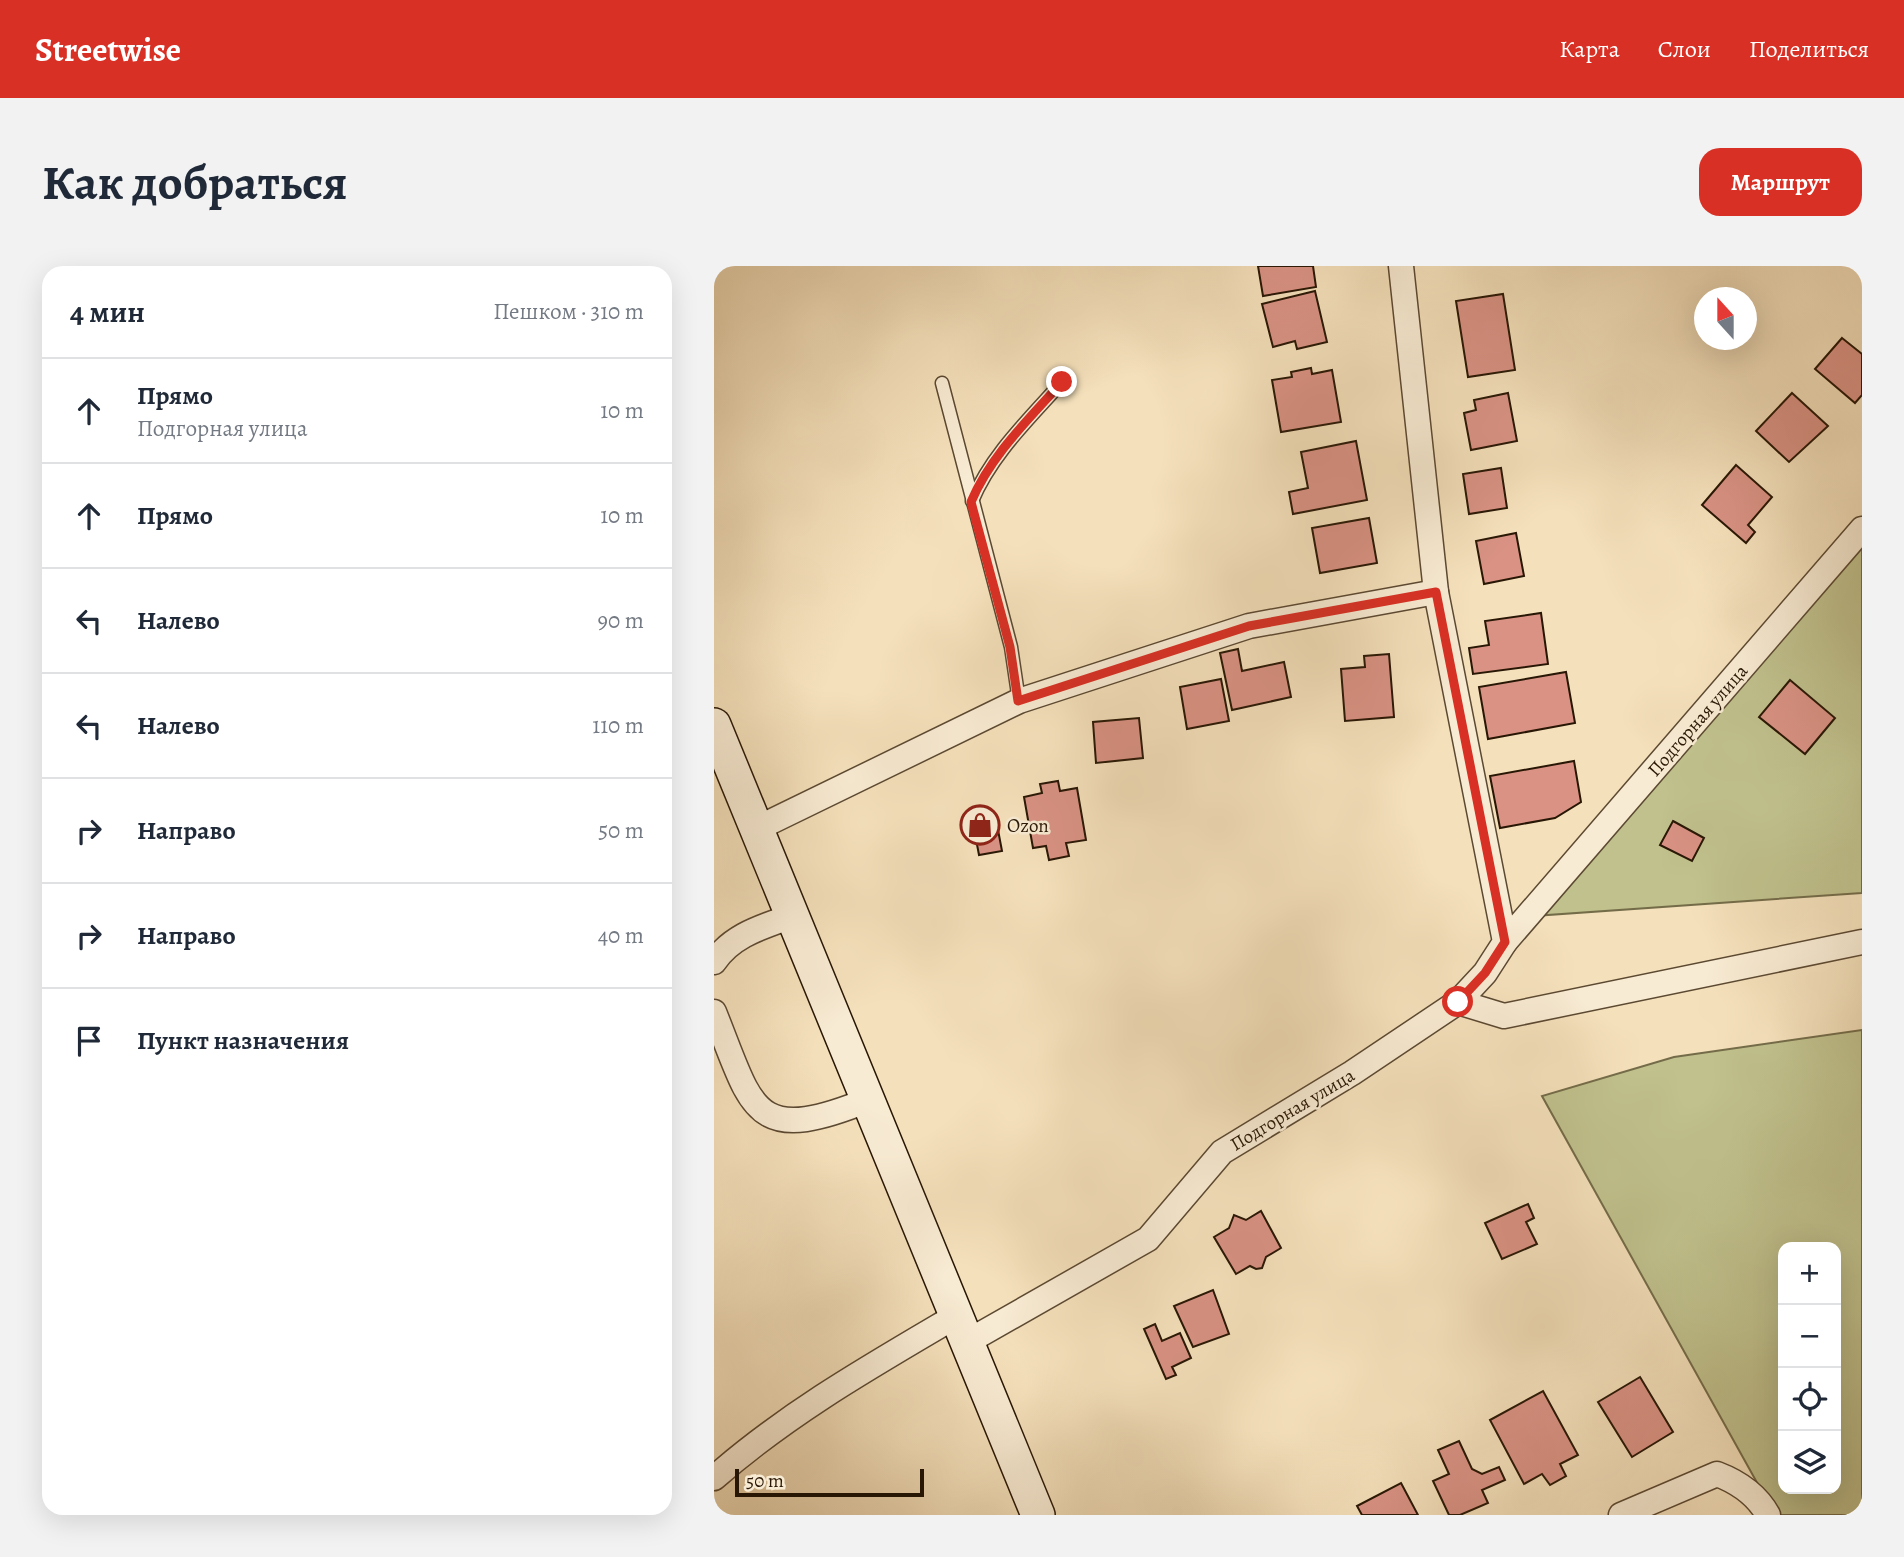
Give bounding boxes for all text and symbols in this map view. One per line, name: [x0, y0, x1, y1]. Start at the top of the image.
text: Streetwise: [35, 27, 181, 72]
text: Карта: [1559, 33, 1620, 65]
text: Слои: [1658, 33, 1711, 65]
text: Поделиться: [1749, 33, 1869, 65]
button: Маршрут: [1699, 148, 1862, 216]
text: Как добраться: [42, 149, 348, 216]
north arrow: [1694, 287, 1757, 350]
text: 4 мин: [70, 292, 145, 332]
text: Пешком · 310 m: [493, 296, 644, 327]
route end: [1046, 366, 1077, 397]
text: Прямо: [137, 378, 213, 413]
icon: ahead: [70, 392, 108, 430]
text: 10 m: [600, 395, 644, 426]
text: Подгорная улица: [137, 413, 308, 444]
icon: ahead: [70, 497, 108, 535]
text: Прямо: [137, 498, 213, 533]
text: 10 m: [600, 500, 644, 531]
icon: left: [70, 602, 108, 640]
text: Налево: [137, 603, 220, 638]
text: 90 m: [598, 605, 644, 636]
street label: Подгорная улица: [1642, 659, 1754, 782]
icon: left: [70, 707, 108, 745]
text: Налево: [137, 708, 220, 743]
text: 110 m: [592, 710, 644, 741]
shop icon: Ozon: [959, 804, 1001, 846]
icon: right: [70, 812, 108, 850]
text: Направо: [137, 813, 236, 848]
place label: Ozon: [1007, 813, 1049, 839]
text: 50 m: [598, 815, 644, 846]
icon: right: [70, 917, 108, 955]
text: Направо: [137, 918, 236, 953]
text: 40 m: [598, 920, 644, 951]
route start: [1442, 986, 1473, 1017]
icon: arrive: [70, 1022, 108, 1060]
text: Пункт назначения: [137, 1023, 349, 1058]
street label: Подгорная улица: [1225, 1062, 1360, 1157]
map controls: [1778, 1242, 1841, 1494]
button: +: [1778, 1242, 1841, 1305]
button: −: [1778, 1305, 1841, 1368]
button: locate: [1778, 1368, 1841, 1431]
button: layers: [1778, 1431, 1841, 1494]
scale bar: [735, 1466, 924, 1498]
text: 50 m: [746, 1468, 784, 1494]

